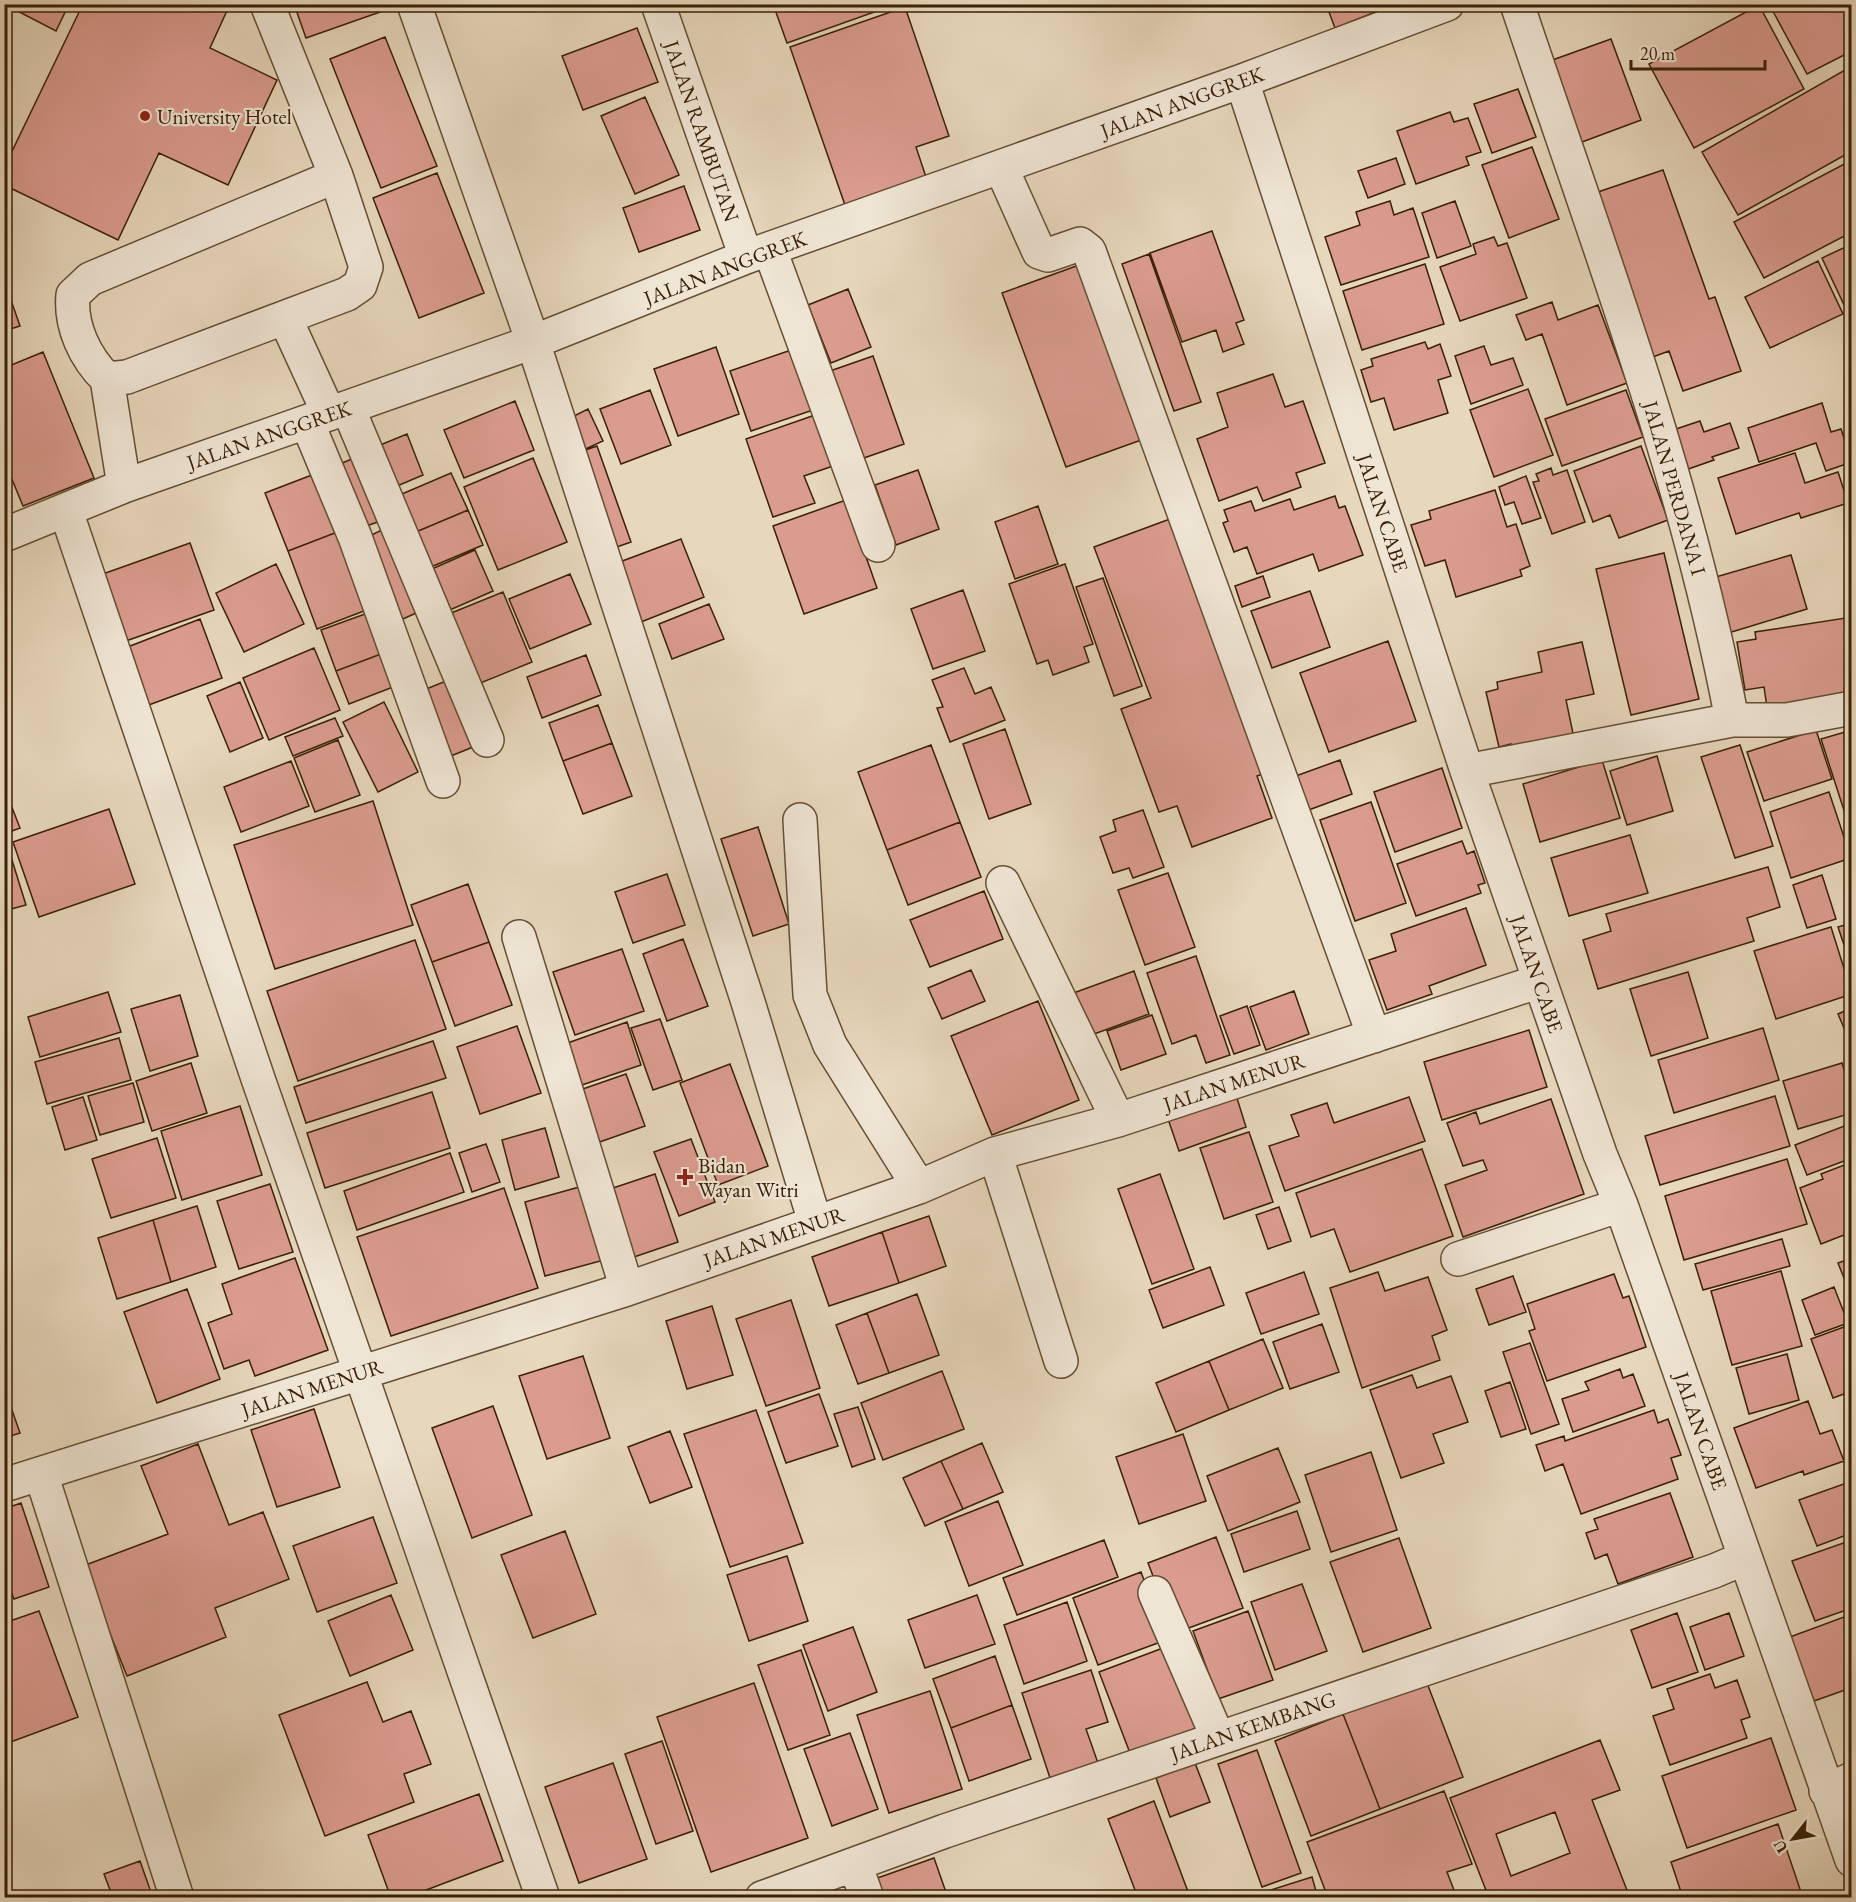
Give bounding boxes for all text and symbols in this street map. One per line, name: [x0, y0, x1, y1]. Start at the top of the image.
scale bar: [1631, 33, 1764, 71]
street label: JALAN RAMBUTAN: [658, 35, 746, 225]
text: 20 m: [1640, 42, 1675, 65]
street label: JALAN ANGGREK: [1095, 60, 1268, 145]
place label: University Hotel: [157, 103, 292, 130]
marker: University Hotel: [138, 109, 152, 123]
street label: JALAN ANGGREK: [638, 224, 811, 312]
street label: JALAN ANGGREK: [181, 394, 355, 476]
street label: JALAN PERDANA I: [1637, 396, 1713, 578]
street label: JALAN CABE: [1351, 448, 1415, 576]
street label: JALAN CABE: [1504, 910, 1570, 1037]
street label: JALAN MENUR: [1158, 1046, 1309, 1118]
place label: Bidan Wayan Witri: [698, 1152, 799, 1203]
marker: Bidan Wayan Witri: [676, 1168, 694, 1186]
street label: JALAN MENUR: [698, 1200, 849, 1274]
street label: JALAN MENUR: [236, 1352, 387, 1424]
street label: JALAN CABE: [1668, 1367, 1734, 1494]
street label: JALAN KEMBANG: [1165, 1685, 1339, 1768]
north arrow: [1763, 1809, 1823, 1869]
text: U: [1768, 1836, 1793, 1857]

